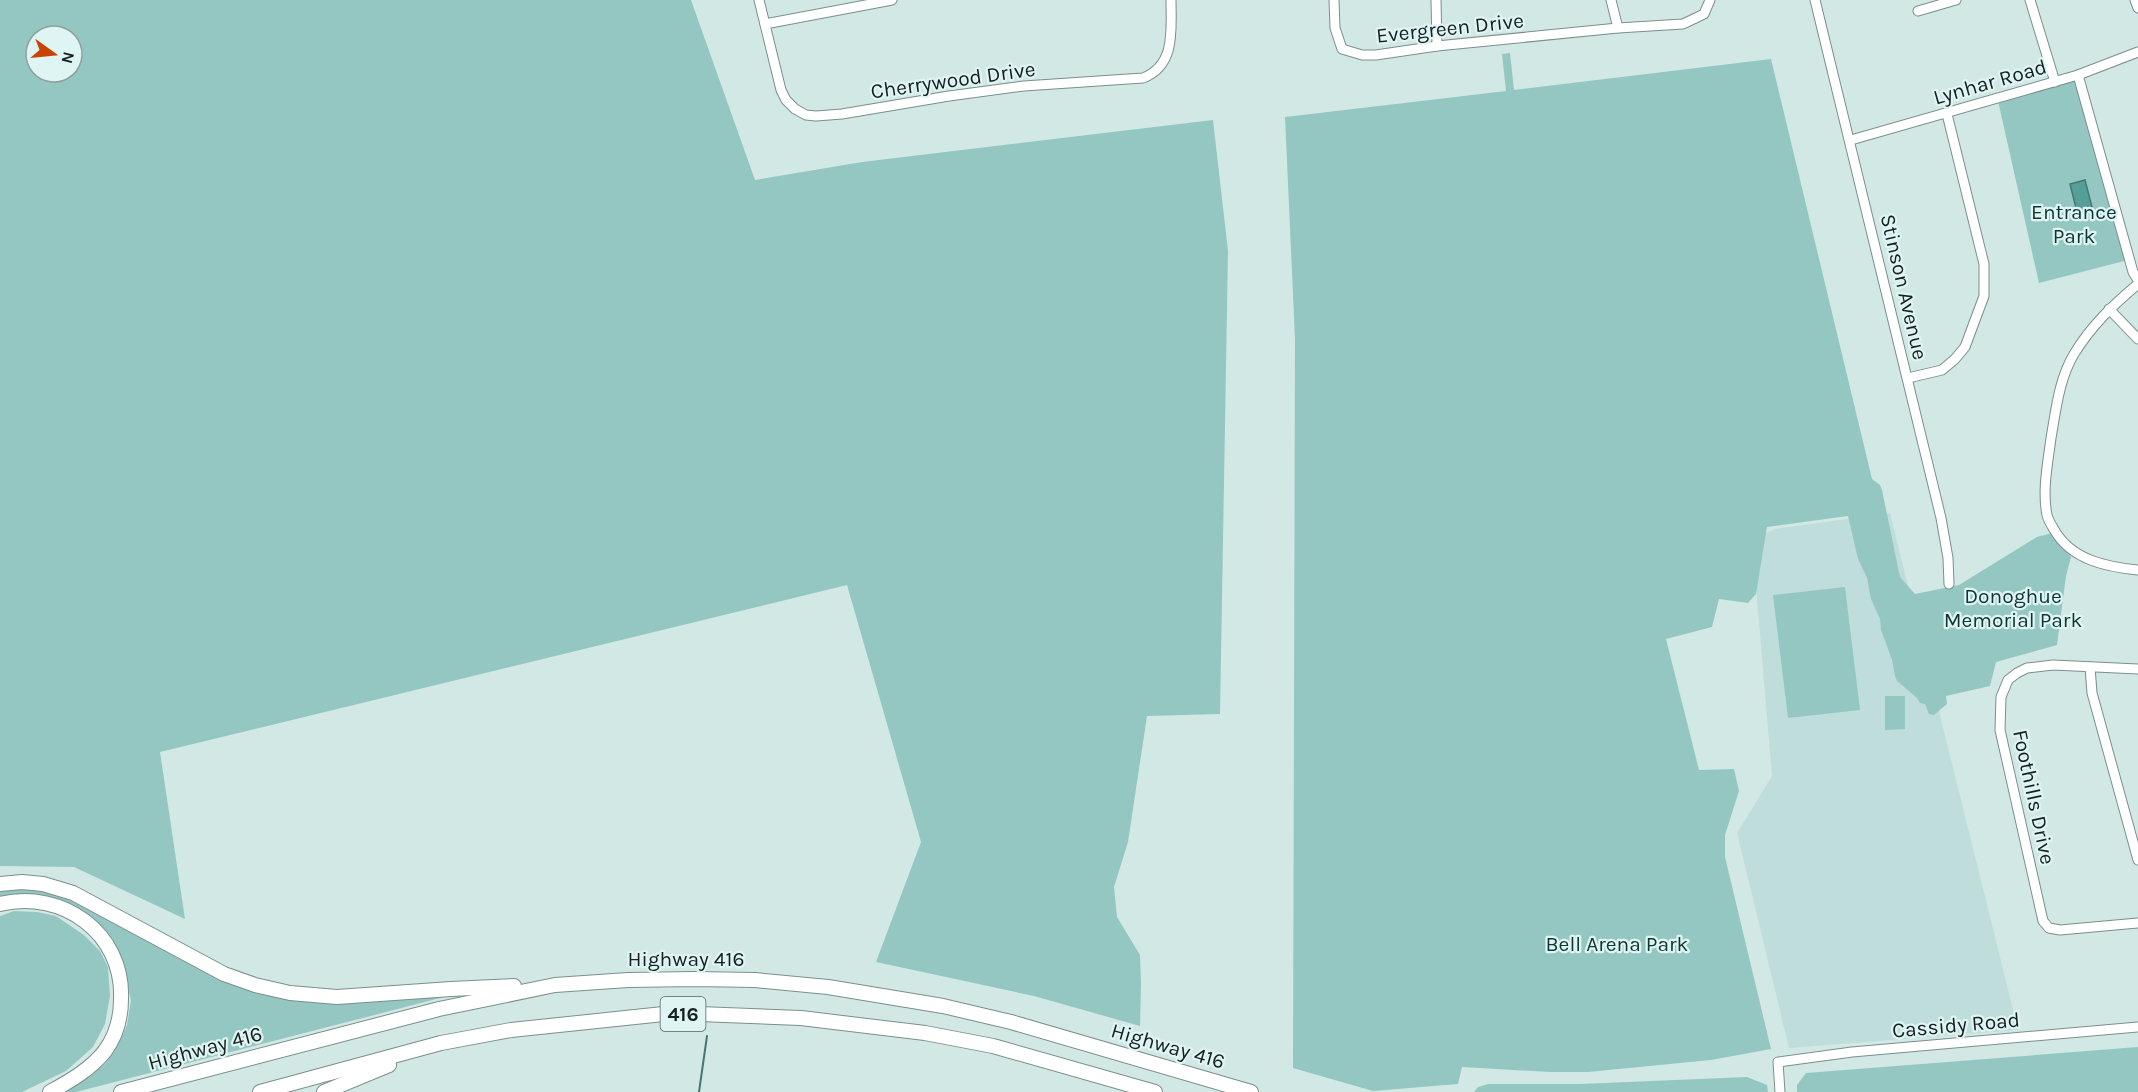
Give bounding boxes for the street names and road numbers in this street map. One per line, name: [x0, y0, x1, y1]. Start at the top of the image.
street label: Evergreen Drive: [1375, 8, 1525, 48]
street label: Lynhar Road: [1931, 54, 2049, 110]
street label: Cherrywood Drive: [869, 57, 1037, 103]
street label: Stinson Avenue: [1876, 212, 1932, 362]
street label: Foothills Drive: [2008, 727, 2060, 867]
street label: Highway 416: [627, 947, 745, 971]
road number: 416: [660, 997, 706, 1031]
street label: Cassidy Road: [1891, 1007, 2021, 1043]
street label: Highway 416: [1108, 1018, 1228, 1074]
street label: Highway 416: [145, 1021, 265, 1075]

